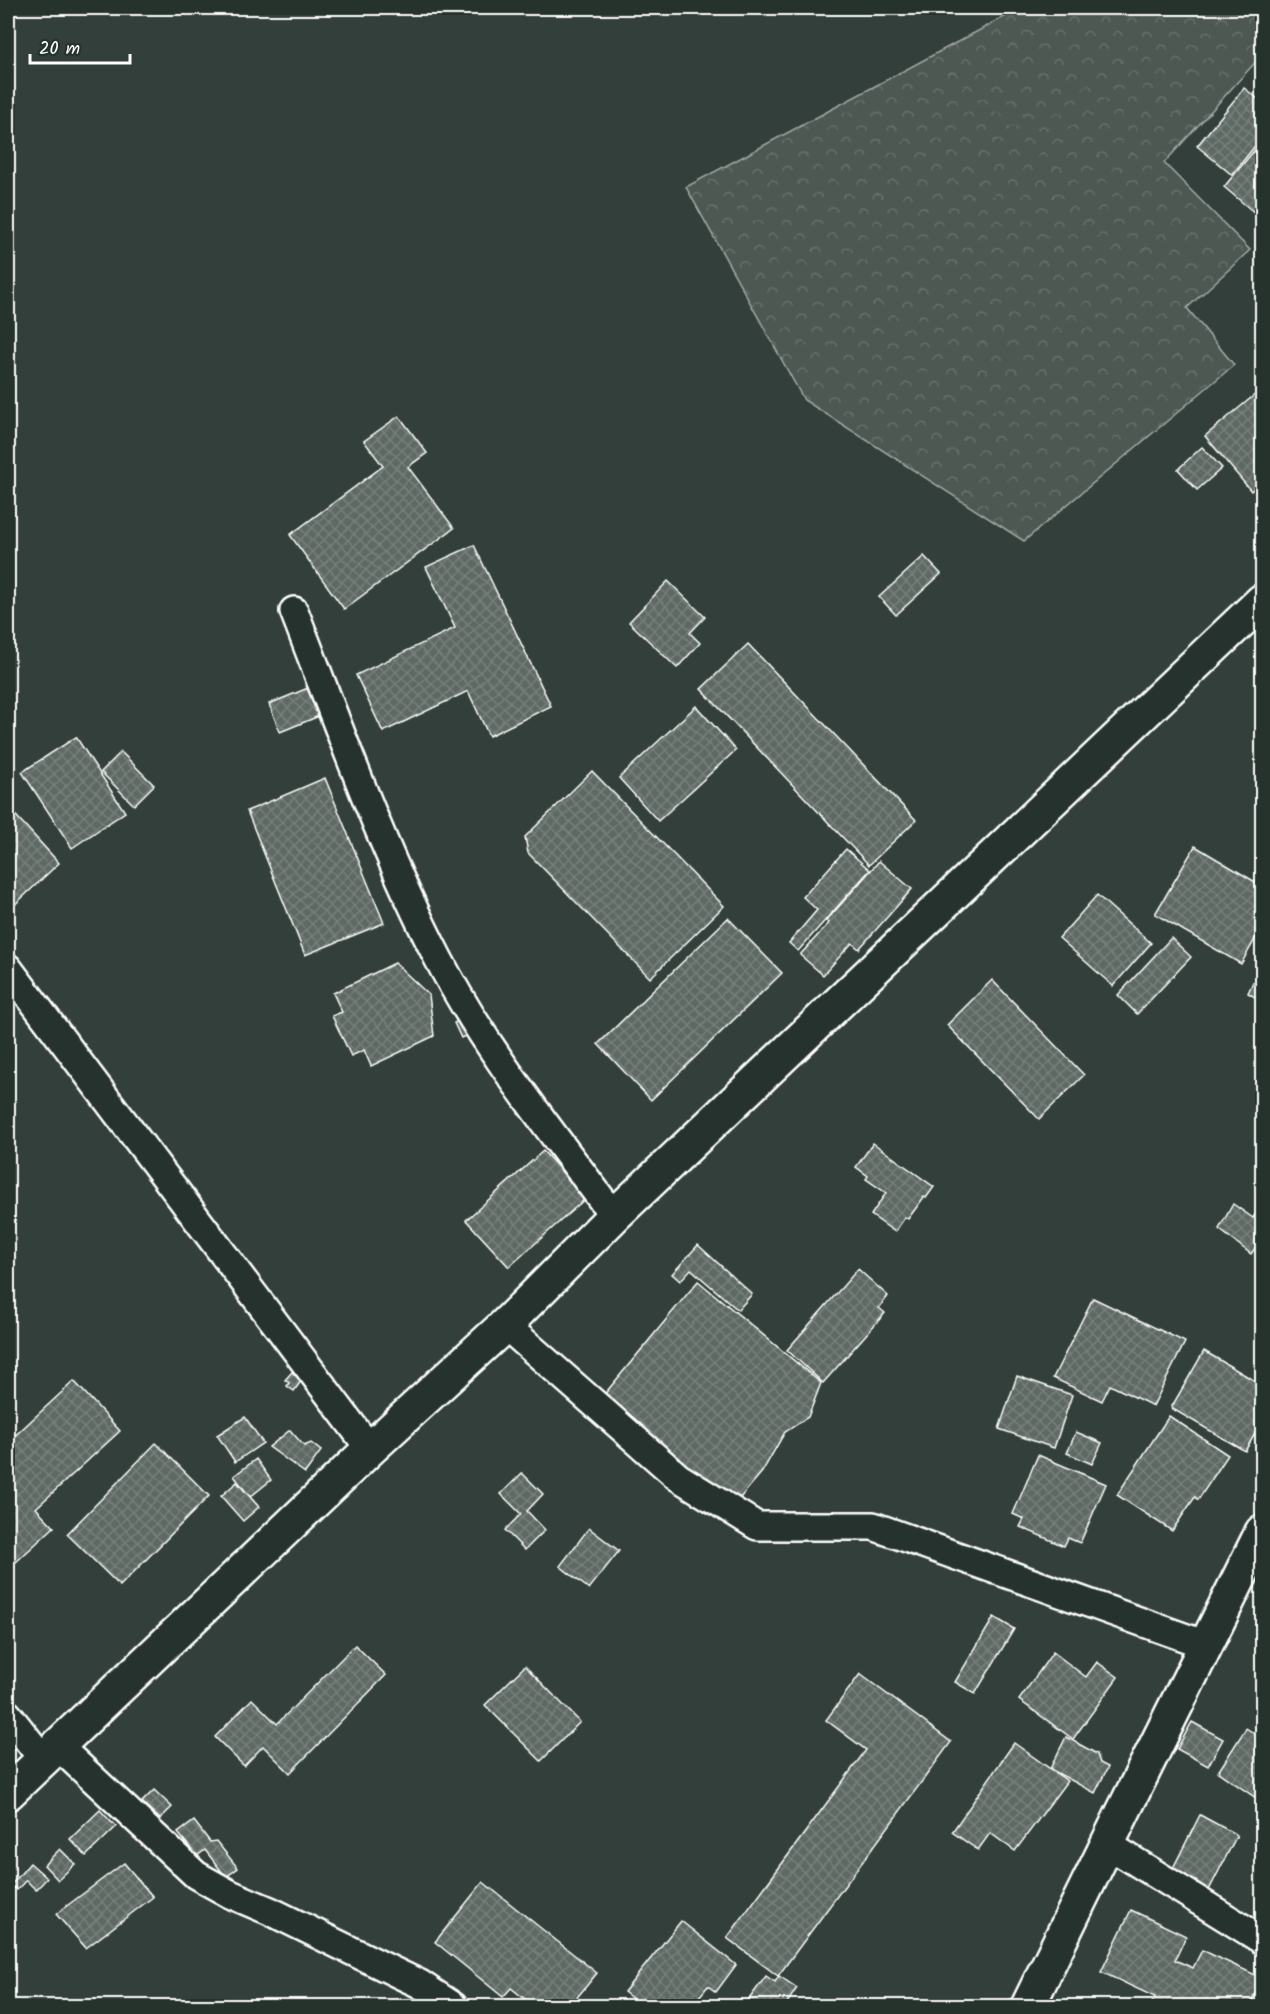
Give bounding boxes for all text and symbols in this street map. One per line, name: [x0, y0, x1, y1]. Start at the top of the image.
scale bar: [30, 27, 130, 65]
text: 20 m: [39, 35, 80, 64]

